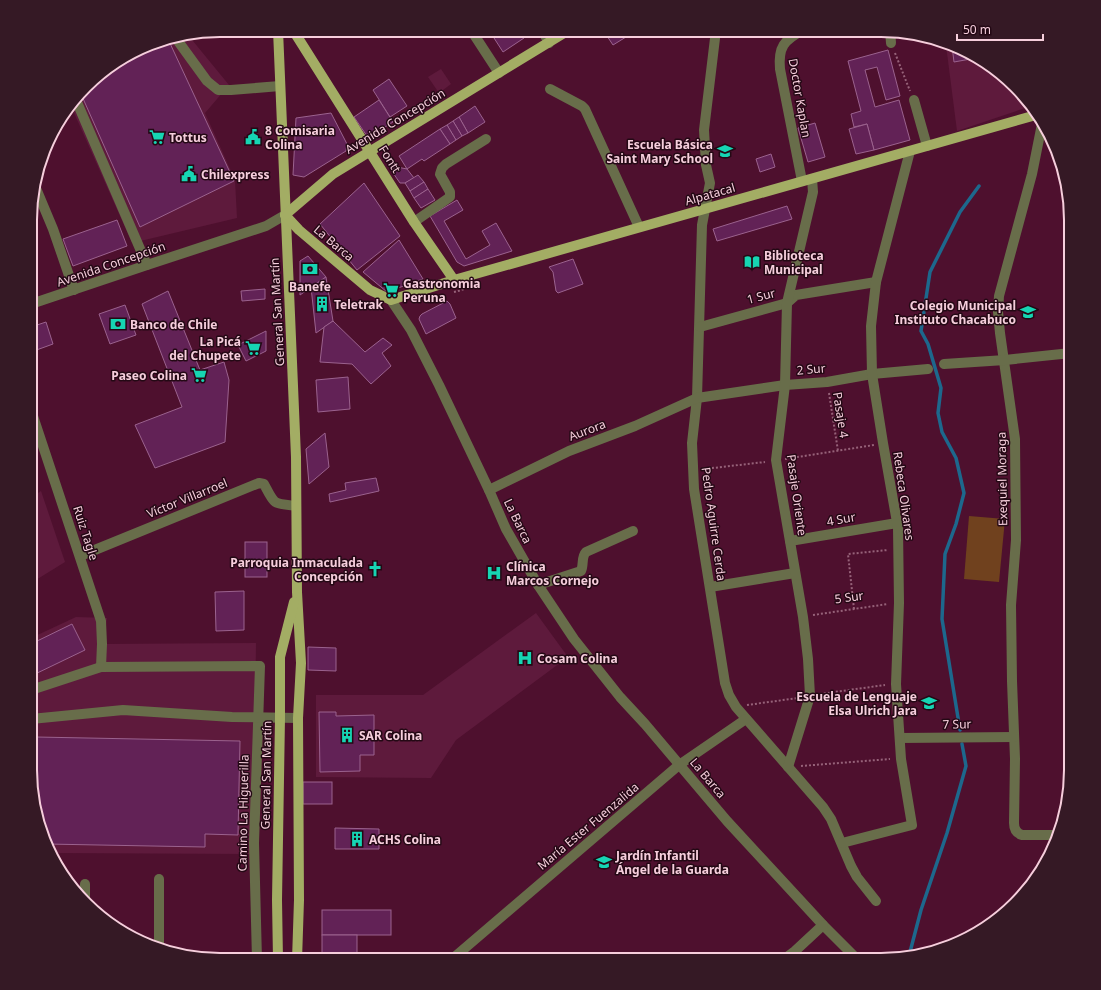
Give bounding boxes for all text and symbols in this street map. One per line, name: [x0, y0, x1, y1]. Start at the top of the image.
scale bar: [957, 16, 1043, 42]
text: 50 m: [963, 21, 991, 38]
street label: Doctor Kaplan: [785, 57, 815, 139]
street label: Avenida Concepción: [342, 84, 448, 158]
place label: 8 Comisaria Colina: [265, 122, 335, 153]
supermarket icon: Tottus: [148, 128, 166, 146]
public building icon: 8 Comisaria Colina: [244, 128, 262, 146]
place label: Tottus: [169, 129, 207, 146]
place label: Escuela Básica Saint Mary School: [606, 136, 713, 167]
street label: Fontt: [375, 142, 405, 177]
school or university icon: Escuela Básica Saint Mary School: [716, 142, 734, 160]
public building icon: Chilexpress: [180, 165, 198, 183]
place label: Chilexpress: [201, 166, 269, 183]
street label: Alpatacal: [683, 179, 737, 209]
street label: La Barca: [310, 221, 358, 265]
street label: Avenida Concepción: [54, 237, 168, 291]
place label: Biblioteca Municipal: [764, 247, 824, 278]
library icon: Biblioteca Municipal: [743, 253, 761, 271]
street label: General San Martín: [266, 257, 288, 367]
bank icon: Banefe: [301, 260, 319, 278]
place label: Gastronomia Peruna: [403, 275, 481, 306]
place label: Banefe: [289, 278, 331, 295]
supermarket icon: Gastronomia Peruna: [382, 281, 400, 299]
street label: 1 Sur: [745, 284, 777, 308]
building icon: Teletrak: [313, 295, 331, 313]
place label: Teletrak: [334, 296, 384, 313]
place label: Colegio Municipal Instituto Chacabuco: [895, 297, 1016, 328]
school or university icon: Colegio Municipal Instituto Chacabuco: [1019, 303, 1037, 321]
bank icon: Banco de Chile: [109, 315, 127, 333]
place label: Banco de Chile: [130, 316, 217, 333]
place label: La Picá del Chupete: [169, 333, 241, 364]
supermarket icon: La Picá del Chupete: [244, 339, 262, 357]
street label: 2 Sur: [796, 359, 826, 379]
supermarket icon: Paseo Colina: [190, 366, 208, 384]
place label: Paseo Colina: [111, 367, 187, 384]
street label: Pasaje 4: [829, 391, 853, 439]
street label: Aurora: [566, 415, 608, 445]
street label: Exequiel Moraga: [993, 432, 1011, 526]
street label: Rebeca Olivares: [889, 450, 919, 542]
street label: Pasaje Oriente: [783, 453, 811, 537]
street label: Pedro Aguirre Cerda: [698, 466, 730, 582]
street label: Víctor Villarroel: [144, 474, 230, 522]
street label: La Barca: [500, 496, 536, 546]
street label: Ruiz Tagle: [69, 504, 103, 563]
street label: 4 Sur: [825, 508, 857, 530]
place label: Parroquia Inmaculada Concepción: [230, 554, 363, 585]
place label: Clínica Marcos Cornejo: [506, 558, 599, 589]
church icon: Parroquia Inmaculada Concepción: [366, 560, 384, 578]
hospital icon: Clínica Marcos Cornejo: [485, 564, 503, 582]
street label: 5 Sur: [833, 587, 865, 607]
hospital icon: Cosam Colina: [516, 649, 534, 667]
place label: Cosam Colina: [537, 650, 618, 667]
place label: Escuela de Lenguaje Elsa Ulrich Jara: [796, 688, 917, 719]
school or university icon: Escuela de Lenguaje Elsa Ulrich Jara: [920, 694, 938, 712]
street label: 7 Sur: [942, 715, 972, 733]
street label: General San Martín: [257, 721, 275, 829]
building icon: SAR Colina: [338, 726, 356, 744]
place label: SAR Colina: [359, 727, 422, 744]
street label: Camino La Higuerilla: [233, 754, 253, 872]
street label: La Barca: [686, 754, 730, 802]
street label: María Ester Fuenzalida: [534, 778, 642, 874]
building icon: ACHS Colina: [348, 830, 366, 848]
place label: ACHS Colina: [369, 831, 441, 848]
place label: Jardín Infantil Ángel de la Guarda: [615, 847, 729, 878]
school or university icon: Jardín Infantil Ángel de la Guarda: [595, 853, 613, 871]

